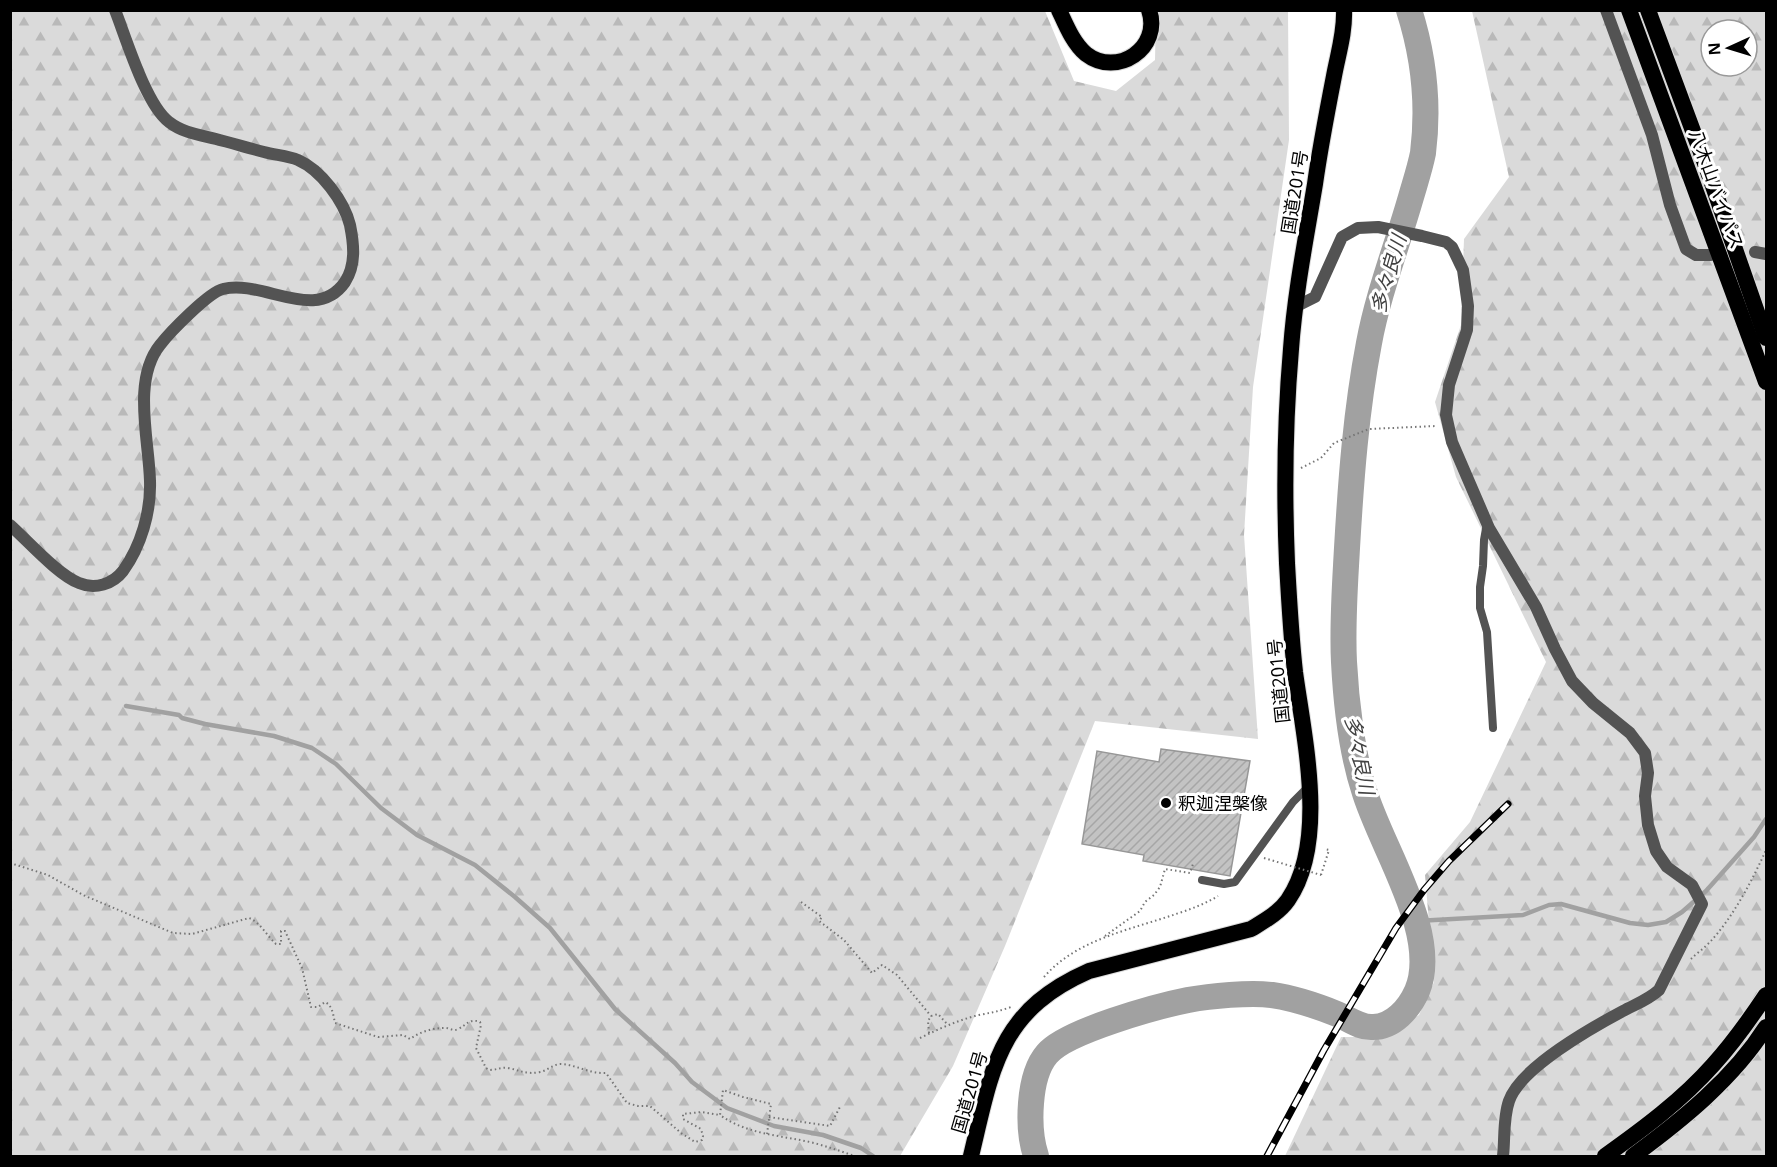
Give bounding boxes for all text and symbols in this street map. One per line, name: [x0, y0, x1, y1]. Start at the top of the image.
north arrow: [1699, 18, 1759, 78]
text: N: [1703, 42, 1725, 56]
street label: 八木山バイパス: [1684, 126, 1750, 252]
street label: 国道201号: [1276, 148, 1312, 236]
water label: 多々良川: [1364, 230, 1413, 316]
street label: 国道201号: [1262, 638, 1294, 724]
water label: 多々良川: [1339, 713, 1381, 799]
place label: 釈迦涅槃像: [1178, 791, 1268, 815]
marker: 釈迦涅槃像: [1159, 796, 1173, 810]
street label: 国道201号: [946, 1048, 992, 1136]

